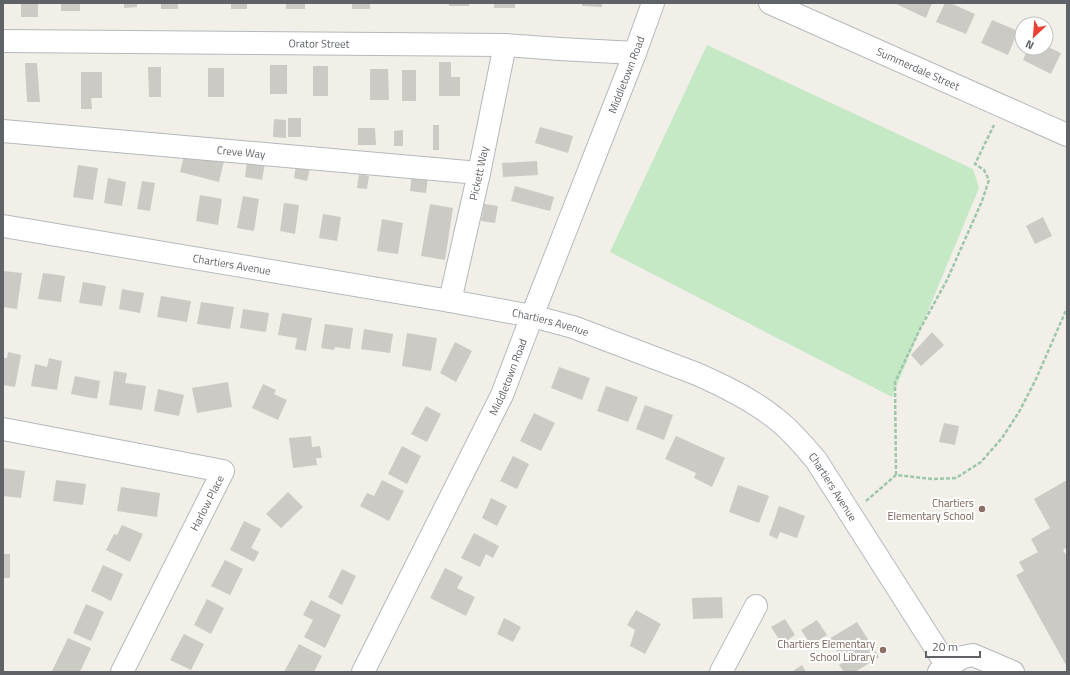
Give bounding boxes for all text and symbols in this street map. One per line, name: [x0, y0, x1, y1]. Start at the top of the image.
north arrow: [1014, 16, 1054, 56]
street label: Middletown Road: [604, 34, 648, 116]
street label: Orator Street: [288, 35, 350, 52]
text: N: [1023, 36, 1037, 54]
street label: Summerdale Street: [874, 43, 962, 94]
street label: Creve Way: [216, 142, 267, 162]
street label: Pickett Way: [465, 144, 492, 202]
street label: Chartiers Avenue: [192, 250, 272, 279]
street label: Chartiers Avenue: [511, 305, 592, 340]
street label: Middletown Road: [485, 336, 531, 418]
street label: Chartiers Avenue: [805, 449, 861, 525]
street label: Harlow Place: [186, 472, 228, 534]
place label: Chartiers Elementary School: [887, 495, 974, 524]
marker: Chartiers Elementary School: [977, 504, 987, 514]
scale bar: [926, 633, 980, 659]
place label: Chartiers Elementary School Library: [777, 636, 876, 665]
text: 20 m: [932, 637, 958, 656]
marker: Chartiers Elementary School Library: [878, 645, 888, 655]

